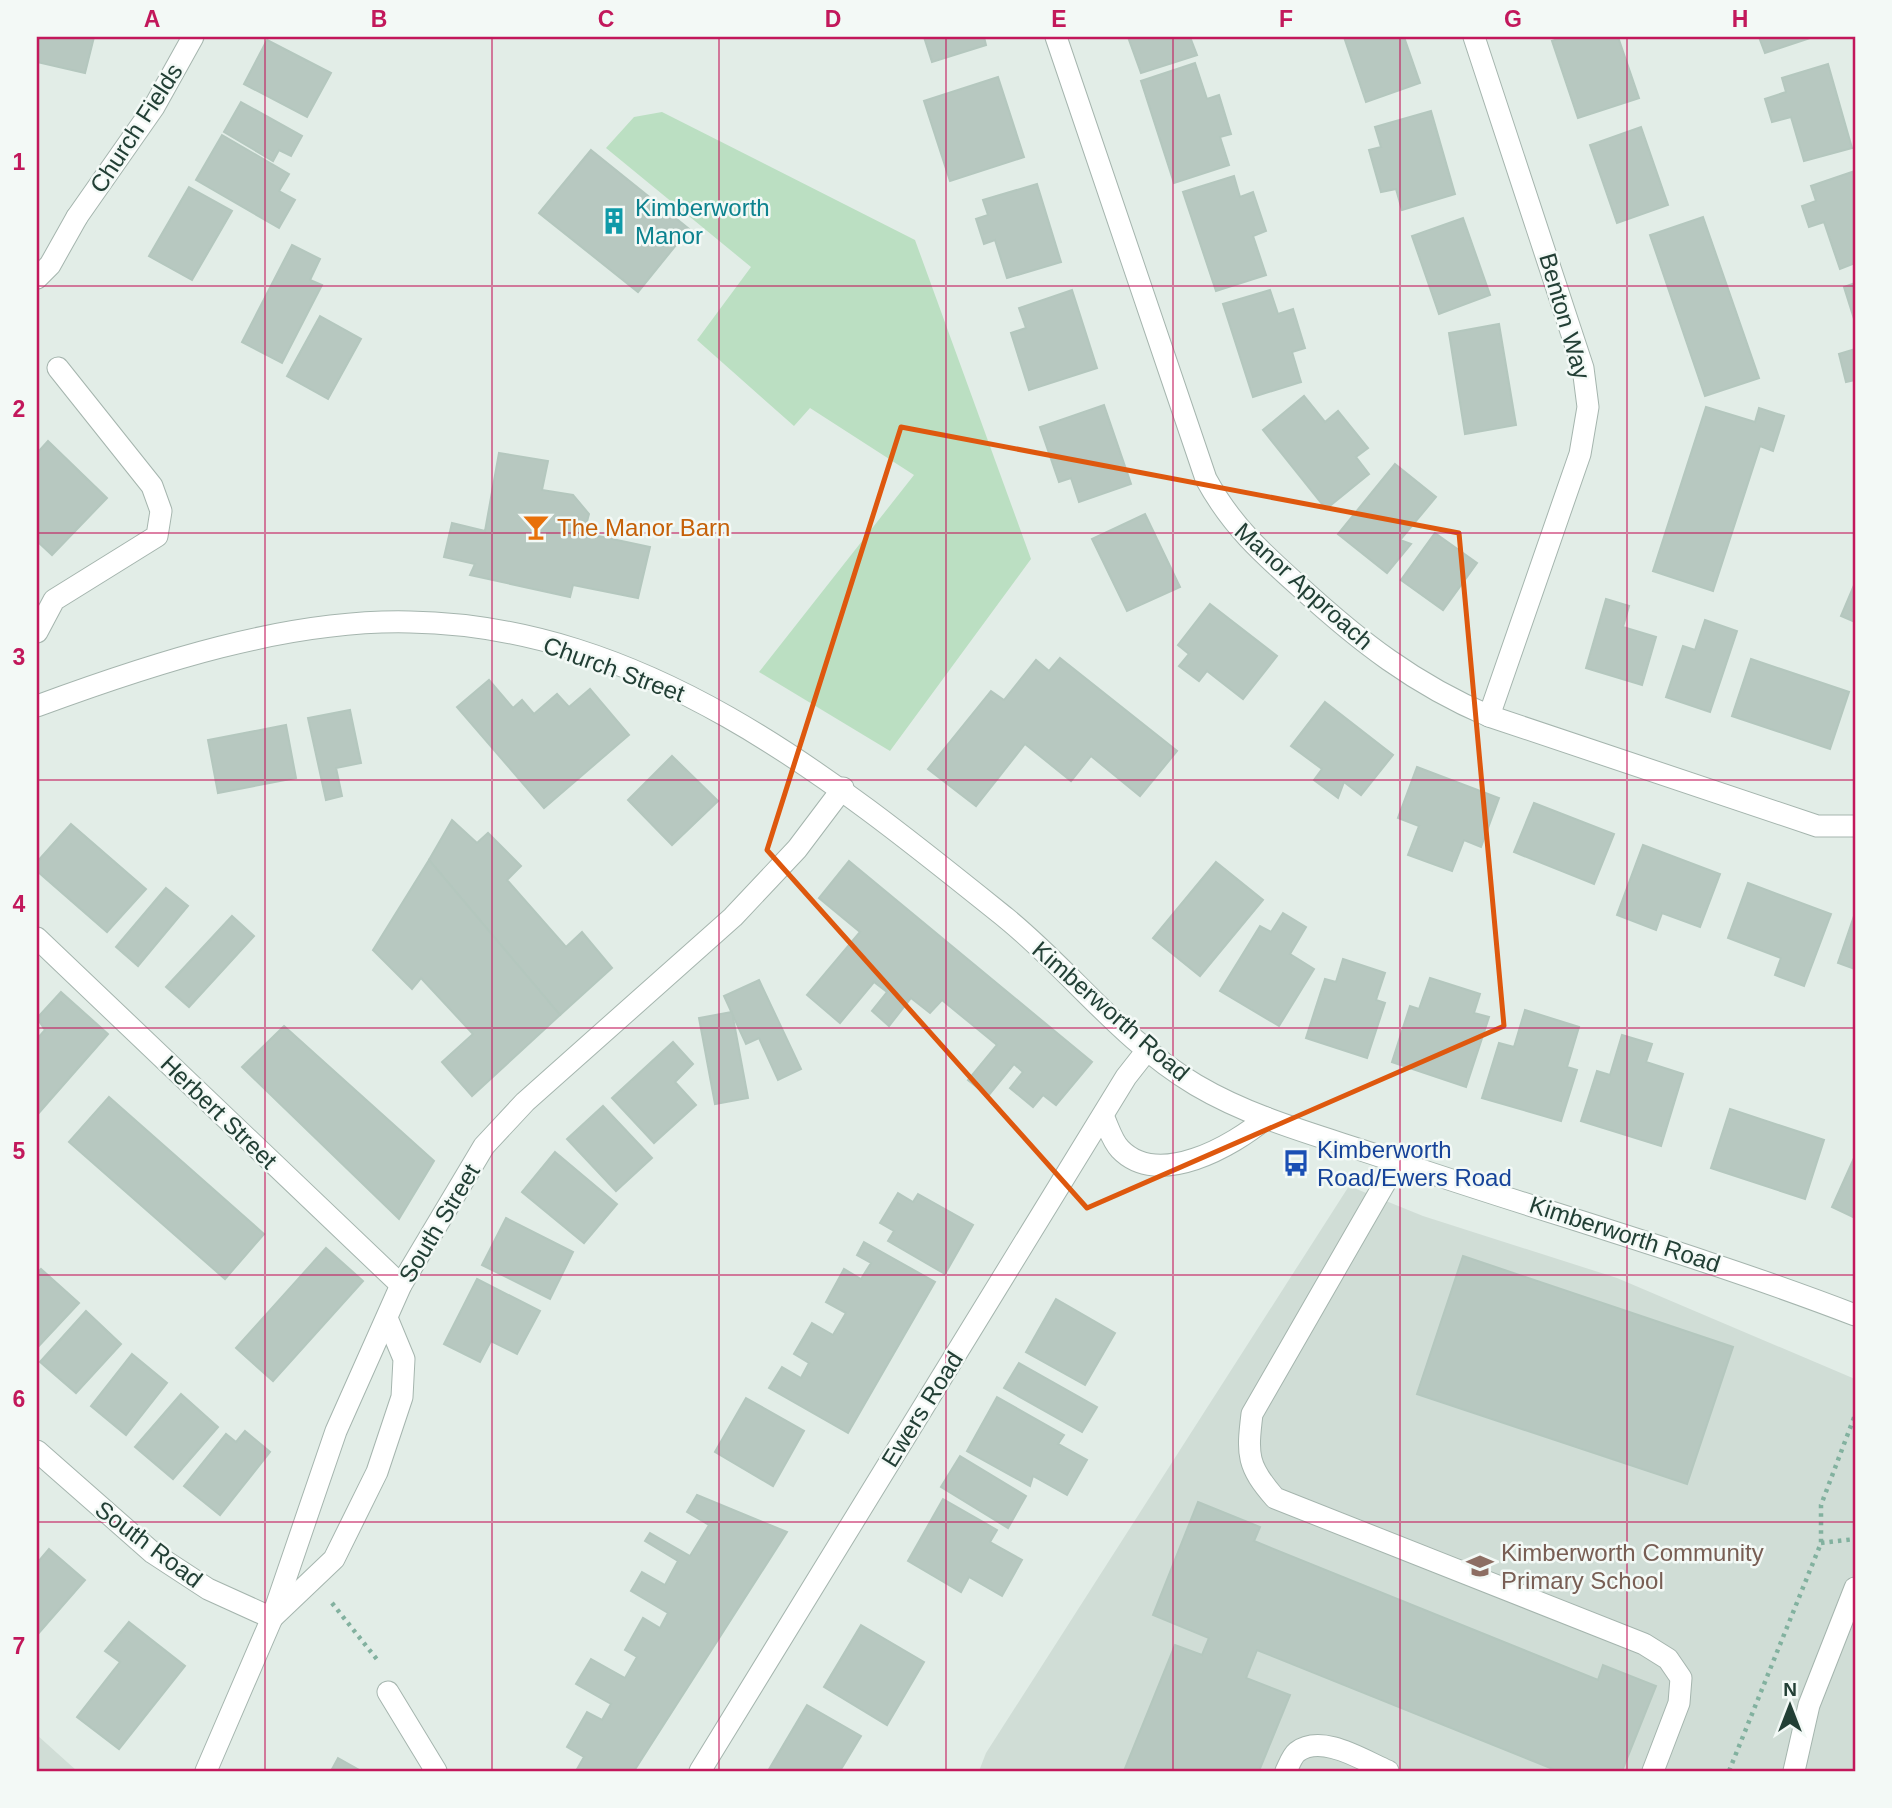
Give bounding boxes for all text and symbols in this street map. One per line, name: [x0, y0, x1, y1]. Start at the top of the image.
text: A: [144, 6, 160, 32]
text: B: [371, 6, 387, 32]
text: C: [598, 6, 614, 32]
text: D: [825, 6, 841, 32]
text: E: [1051, 6, 1067, 32]
text: F: [1279, 6, 1293, 32]
text: G: [1504, 6, 1522, 32]
text: H: [1732, 6, 1748, 32]
street label: Church Fields: [84, 59, 188, 197]
text: 1: [13, 149, 26, 175]
place label: Kimberworth Manor: [635, 194, 770, 249]
building icon: Kimberworth Manor: [599, 206, 629, 236]
street label: Benton Way: [1534, 250, 1596, 382]
text: 2: [13, 396, 25, 422]
bar icon: The Manor Barn: [521, 512, 551, 542]
place label: The Manor Barn: [557, 514, 730, 541]
street label: Manor Approach: [1230, 517, 1378, 655]
street label: Church Street: [540, 631, 688, 707]
text: 3: [13, 644, 25, 670]
text: 4: [13, 891, 26, 917]
street label: Kimberworth Road: [1027, 936, 1195, 1086]
street label: Herbert Street: [155, 1050, 283, 1174]
place label: Kimberworth Road/Ewers Road: [1317, 1136, 1512, 1191]
text: 5: [13, 1138, 26, 1164]
bus stop icon: Kimberworth Road/Ewers Road: [1281, 1148, 1311, 1178]
street label: South Street: [393, 1159, 485, 1287]
street label: Kimberworth Road: [1526, 1190, 1724, 1278]
street label: Ewers Road: [876, 1346, 968, 1472]
text: 6: [13, 1386, 25, 1412]
street label: South Road: [90, 1495, 208, 1593]
place label: Kimberworth Community Primary School: [1501, 1539, 1764, 1594]
school or university icon: Kimberworth Community Primary School: [1465, 1551, 1495, 1581]
text: 7: [13, 1633, 25, 1659]
north arrow: [1756, 1672, 1826, 1742]
text: N: [1783, 1679, 1797, 1700]

